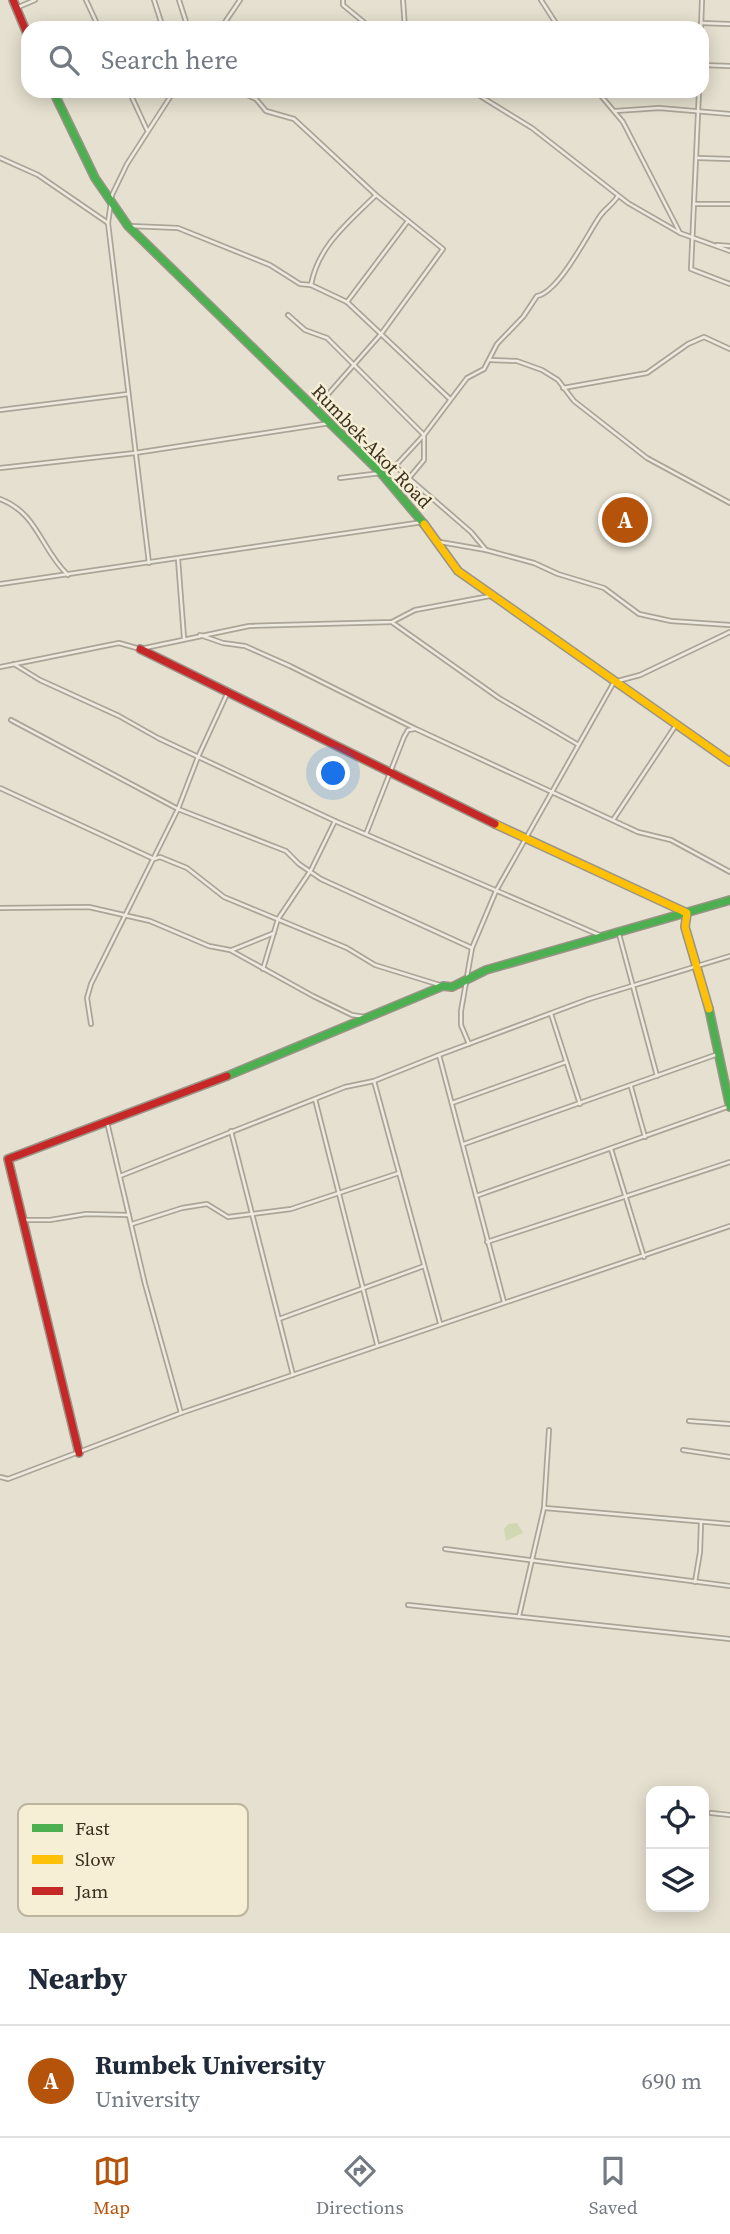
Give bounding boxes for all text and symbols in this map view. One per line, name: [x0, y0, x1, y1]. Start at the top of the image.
search box: [21, 21, 709, 98]
icon: search: [45, 41, 83, 79]
text: Search here: [101, 42, 238, 78]
street label: Rumbek-Akot Road: [306, 378, 438, 514]
pin: A: [602, 494, 648, 546]
your location: [316, 756, 350, 790]
map controls: [646, 1786, 709, 1912]
button: locate: [646, 1786, 709, 1849]
legend: [18, 1804, 248, 1916]
text: Fast: [75, 1815, 110, 1841]
text: Slow: [75, 1846, 116, 1872]
button: layers: [646, 1849, 709, 1912]
text: Jam: [74, 1878, 108, 1904]
text: Nearby: [28, 1958, 127, 1999]
text: Rumbek University: [95, 2047, 326, 2083]
text: A: [43, 2065, 59, 2097]
text: 690 m: [641, 2065, 702, 2097]
text: University: [95, 2083, 200, 2115]
tab: Map: [93, 2152, 131, 2220]
tab: Directions: [316, 2152, 404, 2220]
tab: Saved: [589, 2152, 637, 2220]

